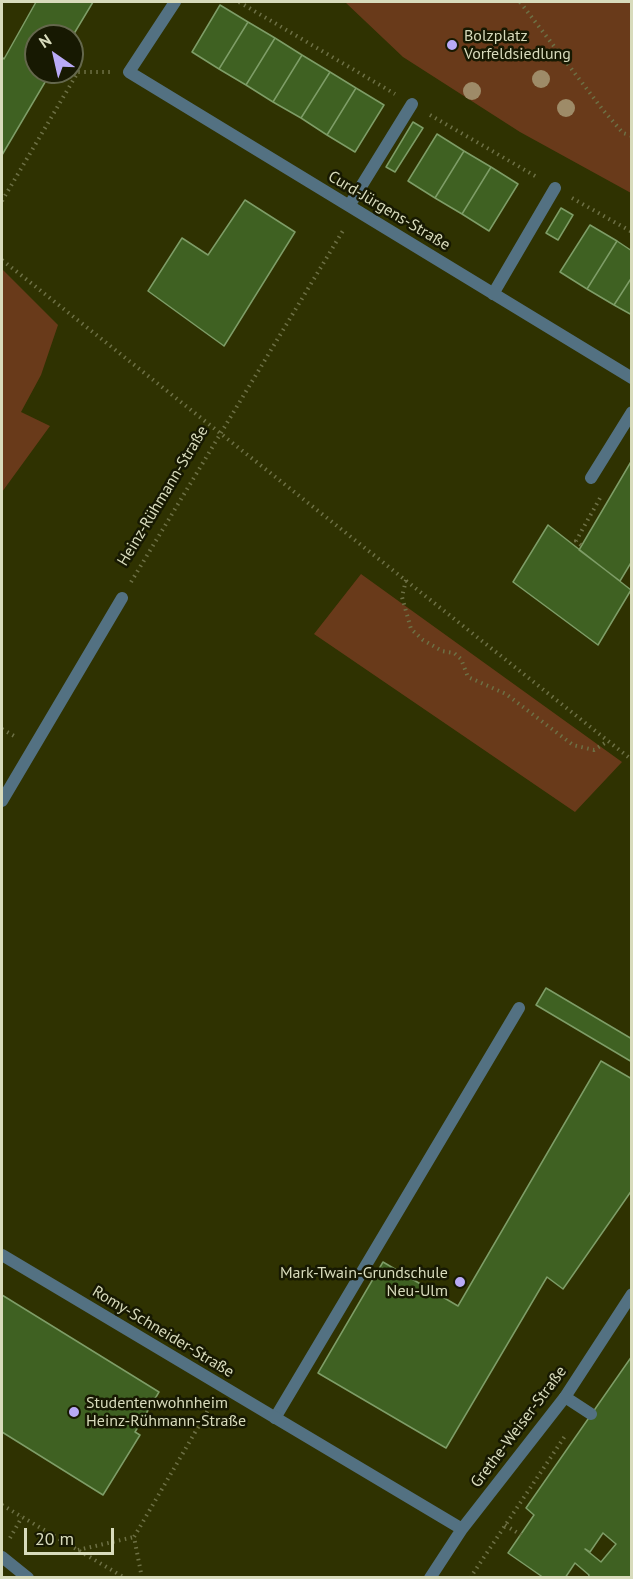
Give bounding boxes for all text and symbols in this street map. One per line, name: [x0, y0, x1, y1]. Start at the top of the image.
north arrow: [24, 24, 84, 84]
place label: Bolzplatz Vorfeldsiedlung: [464, 26, 571, 64]
text: N: [35, 30, 55, 52]
marker: Bolzplatz Vorfeldsiedlung: [445, 38, 459, 52]
street label: Curd-Jürgens-Straße: [325, 167, 453, 255]
street label: Heinz-Rühmann-Straße: [114, 422, 212, 570]
place label: Mark-Twain-Grundschule Neu-Ulm: [280, 1263, 448, 1301]
marker: Mark-Twain-Grundschule Neu-Ulm: [453, 1275, 467, 1289]
street label: Romy-Schneider-Straße: [89, 1282, 237, 1382]
street label: Grethe-Weiser-Straße: [467, 1362, 571, 1492]
place label: Studentenwohnheim Heinz-Rühmann-Straße: [86, 1393, 246, 1431]
marker: Studentenwohnheim Heinz-Rühmann-Straße: [67, 1405, 81, 1419]
scale bar: [27, 1516, 117, 1554]
text: 20 m: [35, 1527, 74, 1550]

